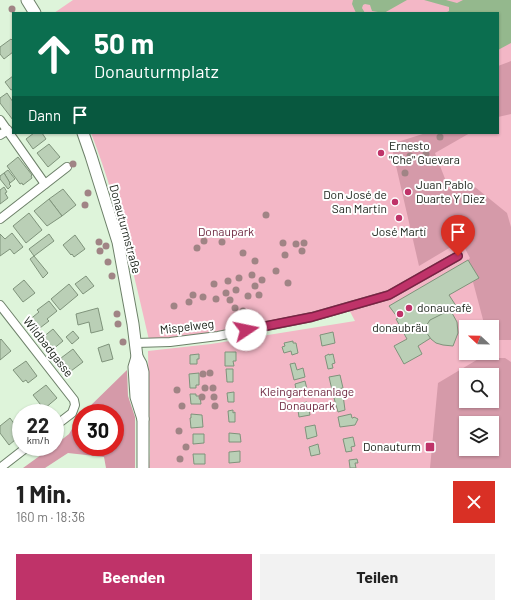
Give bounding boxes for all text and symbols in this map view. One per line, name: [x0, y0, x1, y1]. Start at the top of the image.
text: 50 m: [94, 26, 154, 60]
icon: ahead: [28, 28, 80, 80]
text: Donauturmplatz: [94, 60, 219, 82]
icon: arrive: [69, 104, 91, 126]
text: Dann: [28, 106, 61, 124]
place label: Ernesto "Che" Guevara: [389, 138, 460, 166]
marker: Ernesto "Che" Guevara: [376, 148, 386, 158]
place label: Juan Pablo Duarte Y Diez: [416, 177, 485, 205]
street label: Donauturmstraße: [107, 183, 145, 275]
place label: Don José de San Martin: [323, 187, 387, 215]
marker: Juan Pablo Duarte Y Diez: [403, 187, 413, 197]
marker: Don José de San Martin: [390, 197, 400, 207]
marker: José Martí: [394, 213, 404, 223]
pin: [441, 215, 475, 256]
icon: arrive: [447, 221, 469, 243]
park label: Donaupark: [198, 224, 254, 238]
place label: José Martí: [372, 224, 427, 238]
place label: donaucafè: [417, 300, 472, 314]
marker: donaucafè: [404, 303, 414, 313]
position arrow: [225, 309, 267, 351]
marker: donaubräu: [395, 309, 405, 319]
street label: Wildbadgasse: [21, 314, 77, 379]
street label: Mispelweg: [159, 316, 215, 336]
place label: donaubräu: [372, 320, 428, 334]
north arrow: [459, 320, 499, 360]
map controls: [459, 320, 499, 456]
button: search: [459, 368, 499, 408]
park label: Kleingartenanlage Donaupark: [260, 384, 354, 412]
speed limit sign: 30: [72, 404, 124, 456]
text: 22: [27, 413, 49, 437]
button: layers: [459, 416, 499, 456]
text: km/h: [27, 434, 49, 446]
place label: Donauturm: [363, 439, 421, 453]
marker: Donauturm: [424, 441, 436, 453]
text: 1 Min.: [16, 479, 72, 508]
button: close: [453, 481, 495, 523]
text: 160 m · 18:36: [16, 509, 85, 525]
button: Beenden: [16, 554, 252, 600]
button: Teilen: [260, 554, 495, 600]

